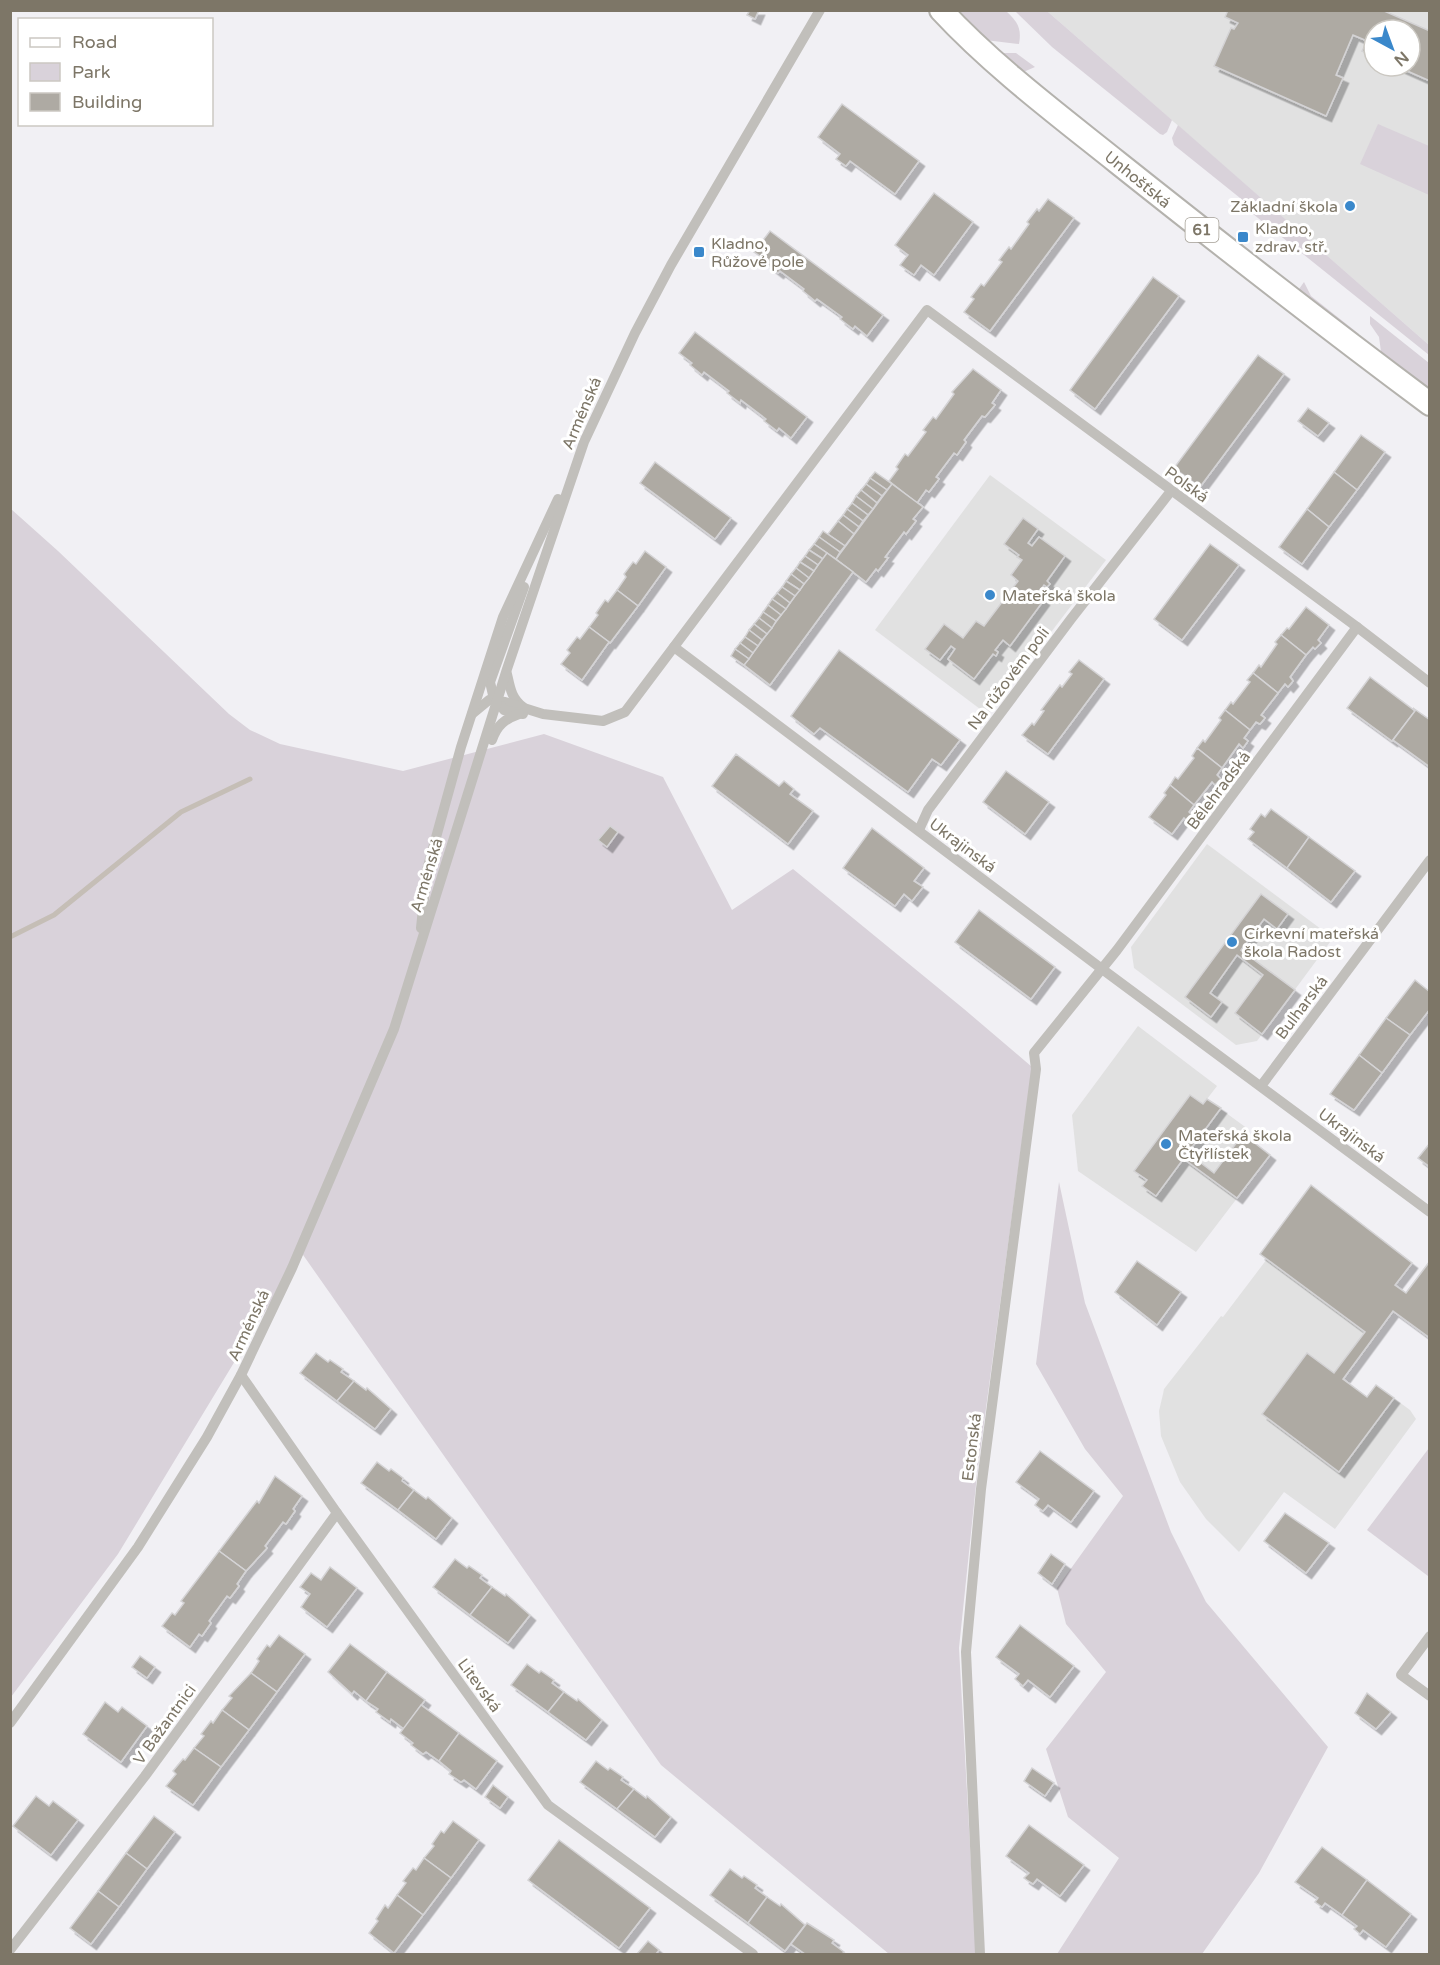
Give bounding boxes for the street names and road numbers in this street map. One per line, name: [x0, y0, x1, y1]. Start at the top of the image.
street label: Unhošťská: [1100, 147, 1175, 213]
road number: 61: [1186, 218, 1218, 242]
street label: Arménská: [558, 374, 606, 453]
street label: Polská: [1161, 462, 1212, 507]
street label: Na růžovém poli: [964, 623, 1054, 734]
street label: Bělehradská: [1183, 747, 1255, 834]
street label: Ukrajinská: [925, 814, 1000, 877]
street label: Arménská: [406, 836, 448, 915]
street label: Bulharská: [1271, 972, 1332, 1043]
street label: Ukrajinská: [1314, 1104, 1389, 1167]
street label: Arménská: [224, 1286, 274, 1364]
street label: Estonská: [958, 1412, 986, 1482]
street label: Litevská: [453, 1655, 505, 1717]
street label: V Bažantnici: [129, 1681, 201, 1769]

